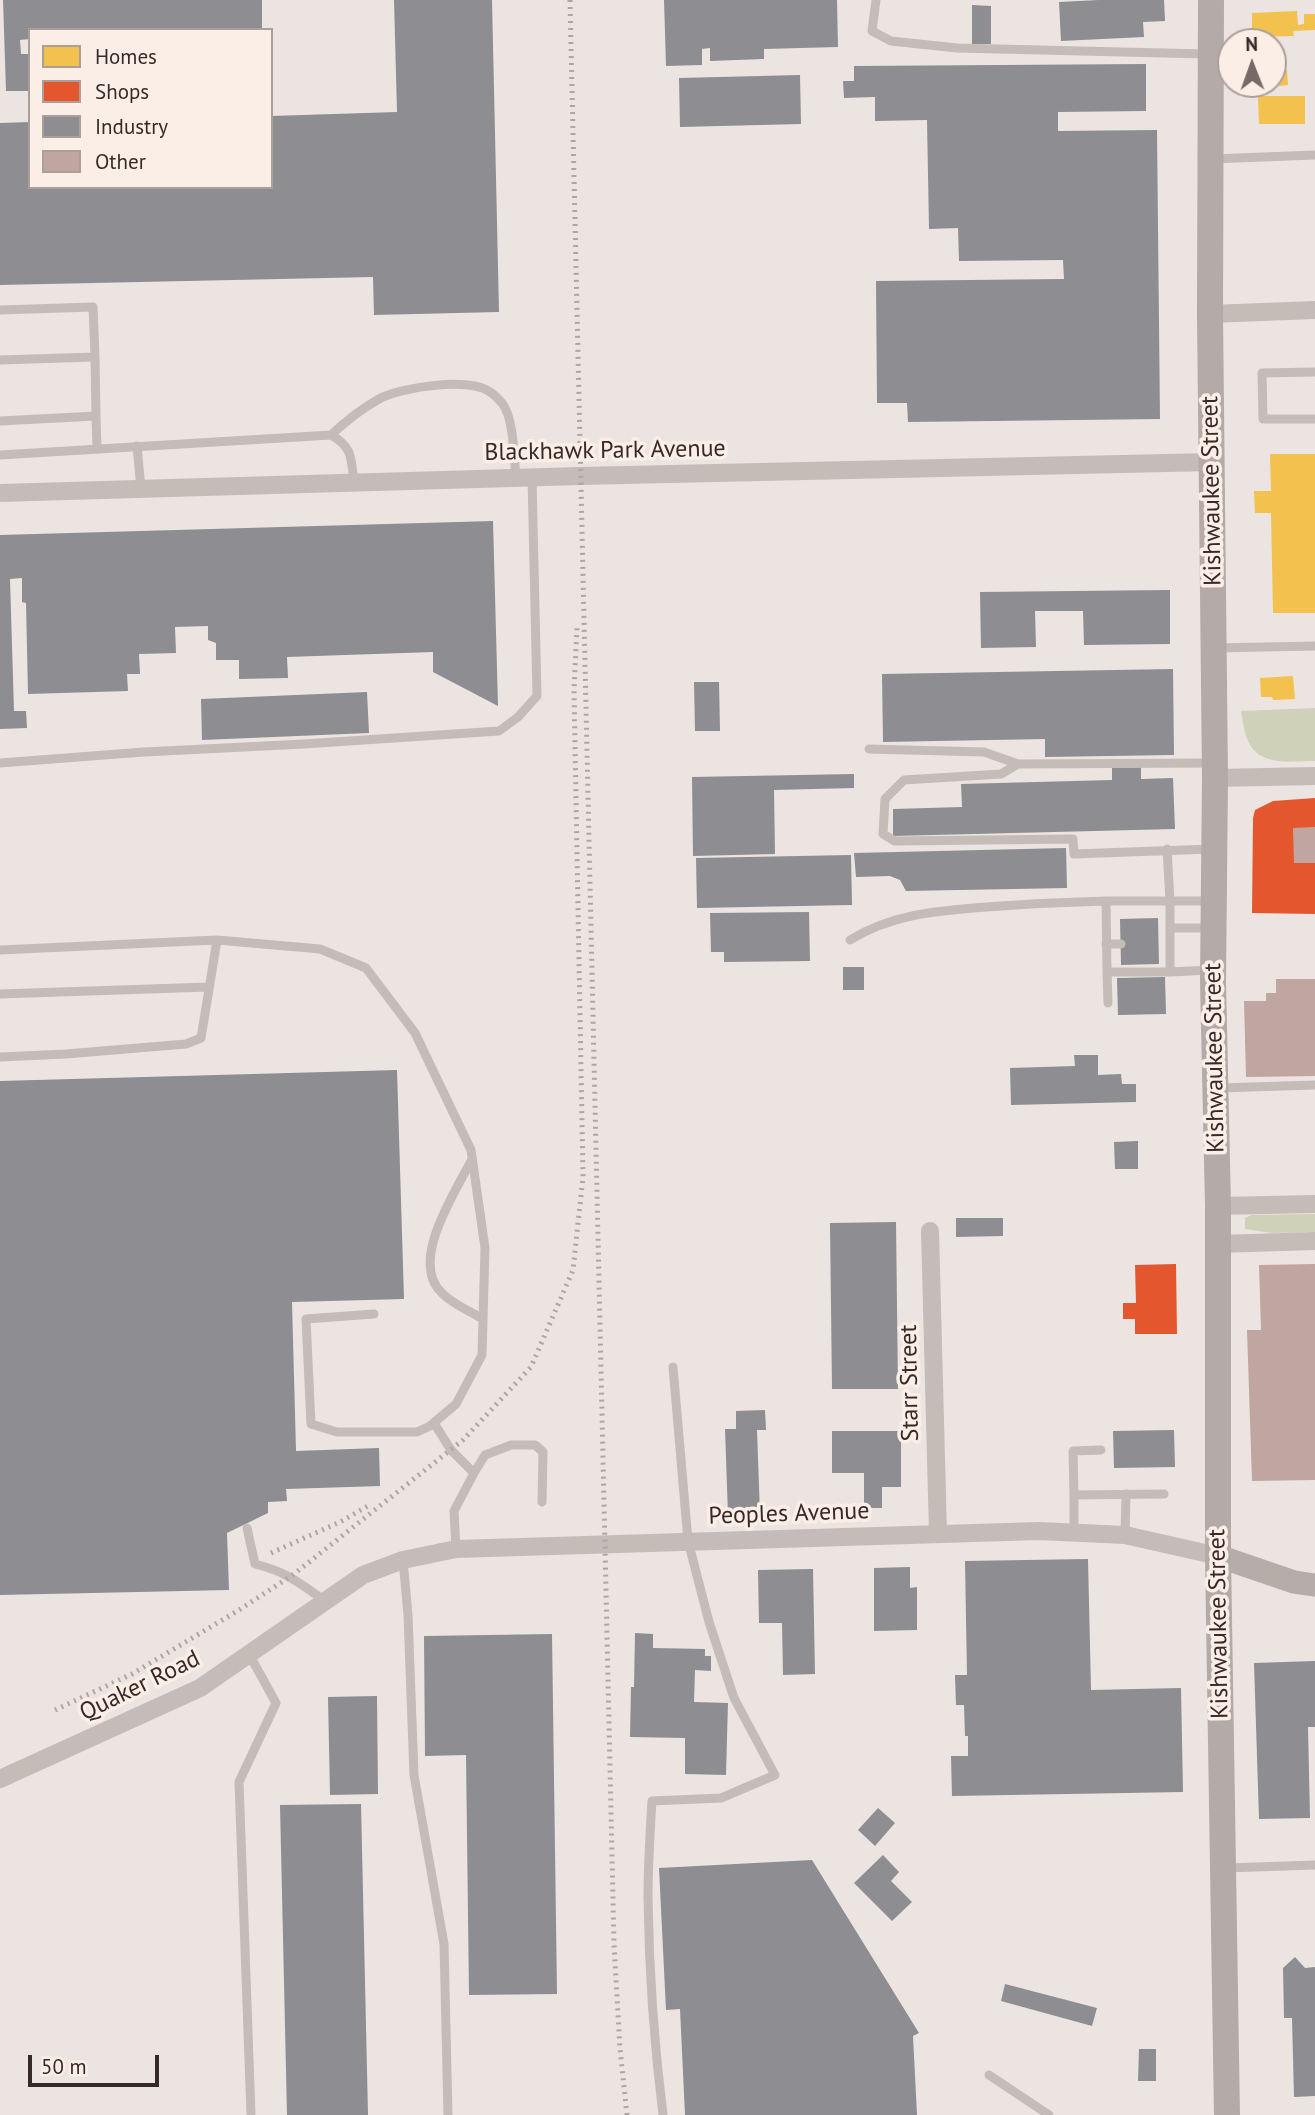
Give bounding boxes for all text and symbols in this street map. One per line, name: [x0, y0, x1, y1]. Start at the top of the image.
legend: [28, 28, 273, 189]
north arrow: [1217, 28, 1287, 98]
text: N: [1245, 32, 1258, 56]
text: Homes: [95, 43, 157, 70]
text: Shops: [95, 78, 149, 105]
text: Industry: [95, 113, 168, 140]
text: Other: [95, 148, 146, 175]
street label: Kishwaukee Street: [1196, 396, 1228, 586]
street label: Blackhawk Park Avenue: [484, 434, 726, 468]
street label: Kishwaukee Street: [1199, 963, 1231, 1153]
street label: Starr Street: [895, 1324, 925, 1442]
street label: Peoples Avenue: [708, 1497, 870, 1531]
street label: Kishwaukee Street: [1203, 1529, 1235, 1719]
street label: Quaker Road: [75, 1645, 205, 1727]
scale bar: [32, 2042, 163, 2086]
text: 50 m: [41, 2053, 87, 2080]

